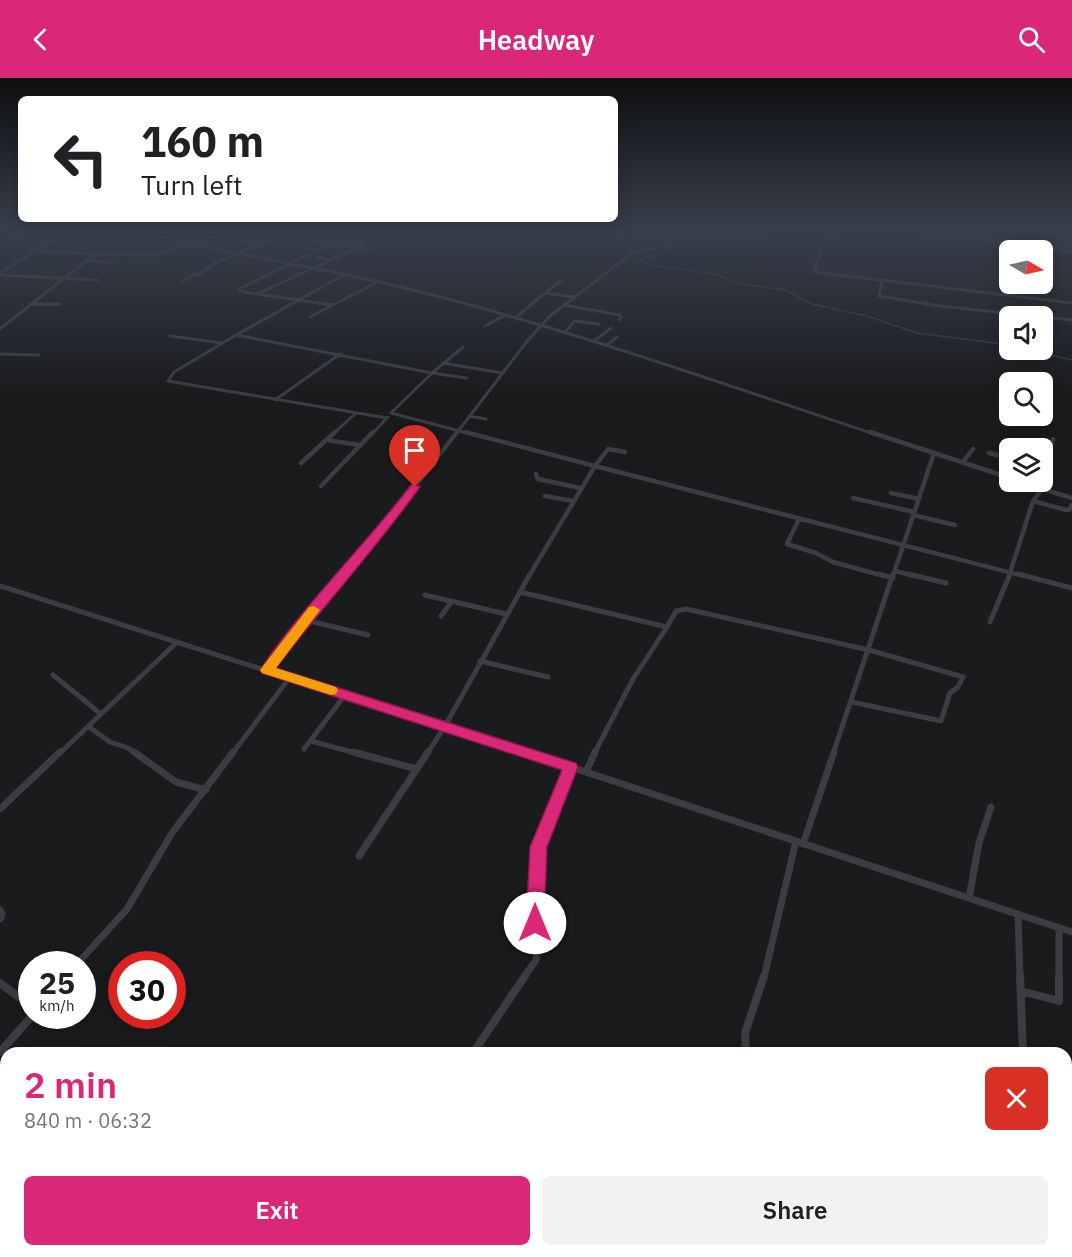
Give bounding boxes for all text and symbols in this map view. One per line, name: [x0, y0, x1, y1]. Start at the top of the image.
text: Headway: [478, 22, 594, 57]
icon: back: [24, 23, 57, 56]
icon: search: [1015, 23, 1048, 56]
text: 160 m: [141, 114, 264, 169]
icon: left: [42, 120, 120, 198]
text: Turn left: [141, 167, 242, 202]
north arrow: [999, 240, 1053, 294]
map controls: [999, 240, 1053, 492]
button: sound: [999, 306, 1053, 360]
button: search: [999, 372, 1053, 426]
pin: [389, 425, 440, 487]
icon: arrive: [398, 434, 431, 467]
button: layers: [999, 438, 1053, 492]
position arrow: [503, 891, 567, 955]
speed limit sign: 30: [108, 951, 186, 1029]
text: 25: [39, 963, 75, 1002]
text: km/h: [39, 996, 75, 1015]
text: 2 min: [24, 1061, 117, 1108]
button: close: [985, 1067, 1048, 1130]
text: 840 m · 06:32: [24, 1107, 152, 1134]
button: Exit: [24, 1176, 530, 1245]
button: Share: [542, 1176, 1048, 1245]

